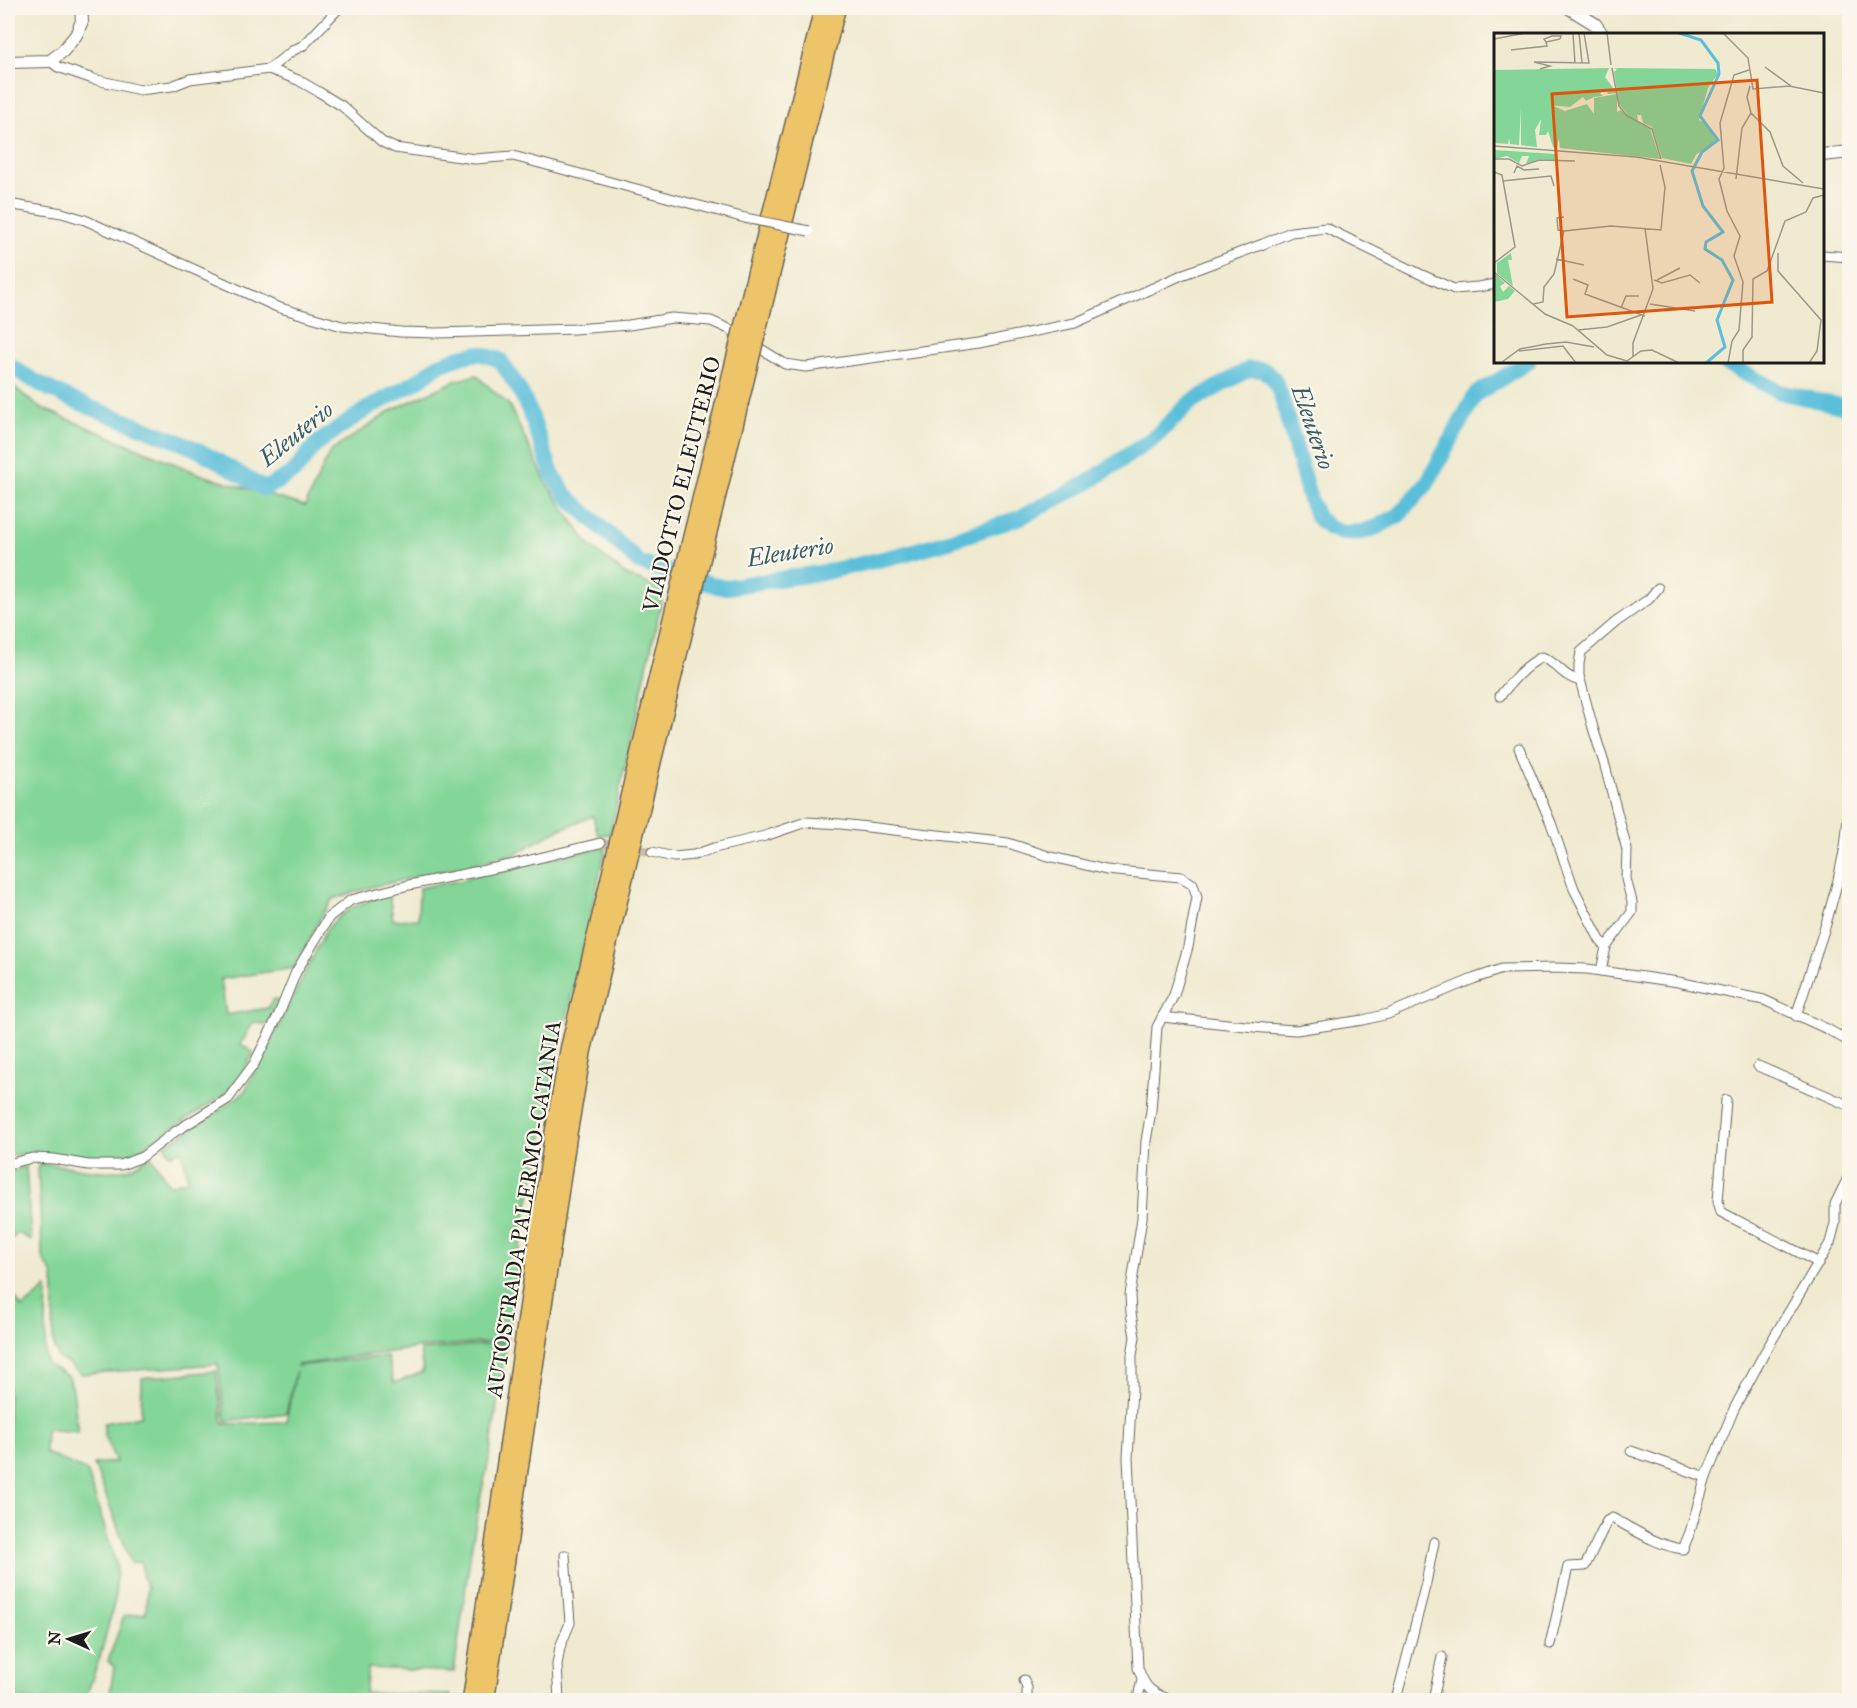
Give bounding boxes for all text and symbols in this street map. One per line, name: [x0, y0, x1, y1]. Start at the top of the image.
inset map: [1494, 33, 1824, 363]
street label: VIADOTTO ELEUTERIO: [636, 353, 726, 616]
water label: Eleuterio: [1284, 380, 1341, 473]
water label: Eleuterio: [252, 395, 340, 474]
water label: Eleuterio: [743, 530, 836, 574]
street label: AUTOSTRADA PALERMO-CATANIA: [480, 1018, 567, 1401]
north arrow: [39, 1609, 99, 1669]
text: N: [45, 1630, 65, 1645]

